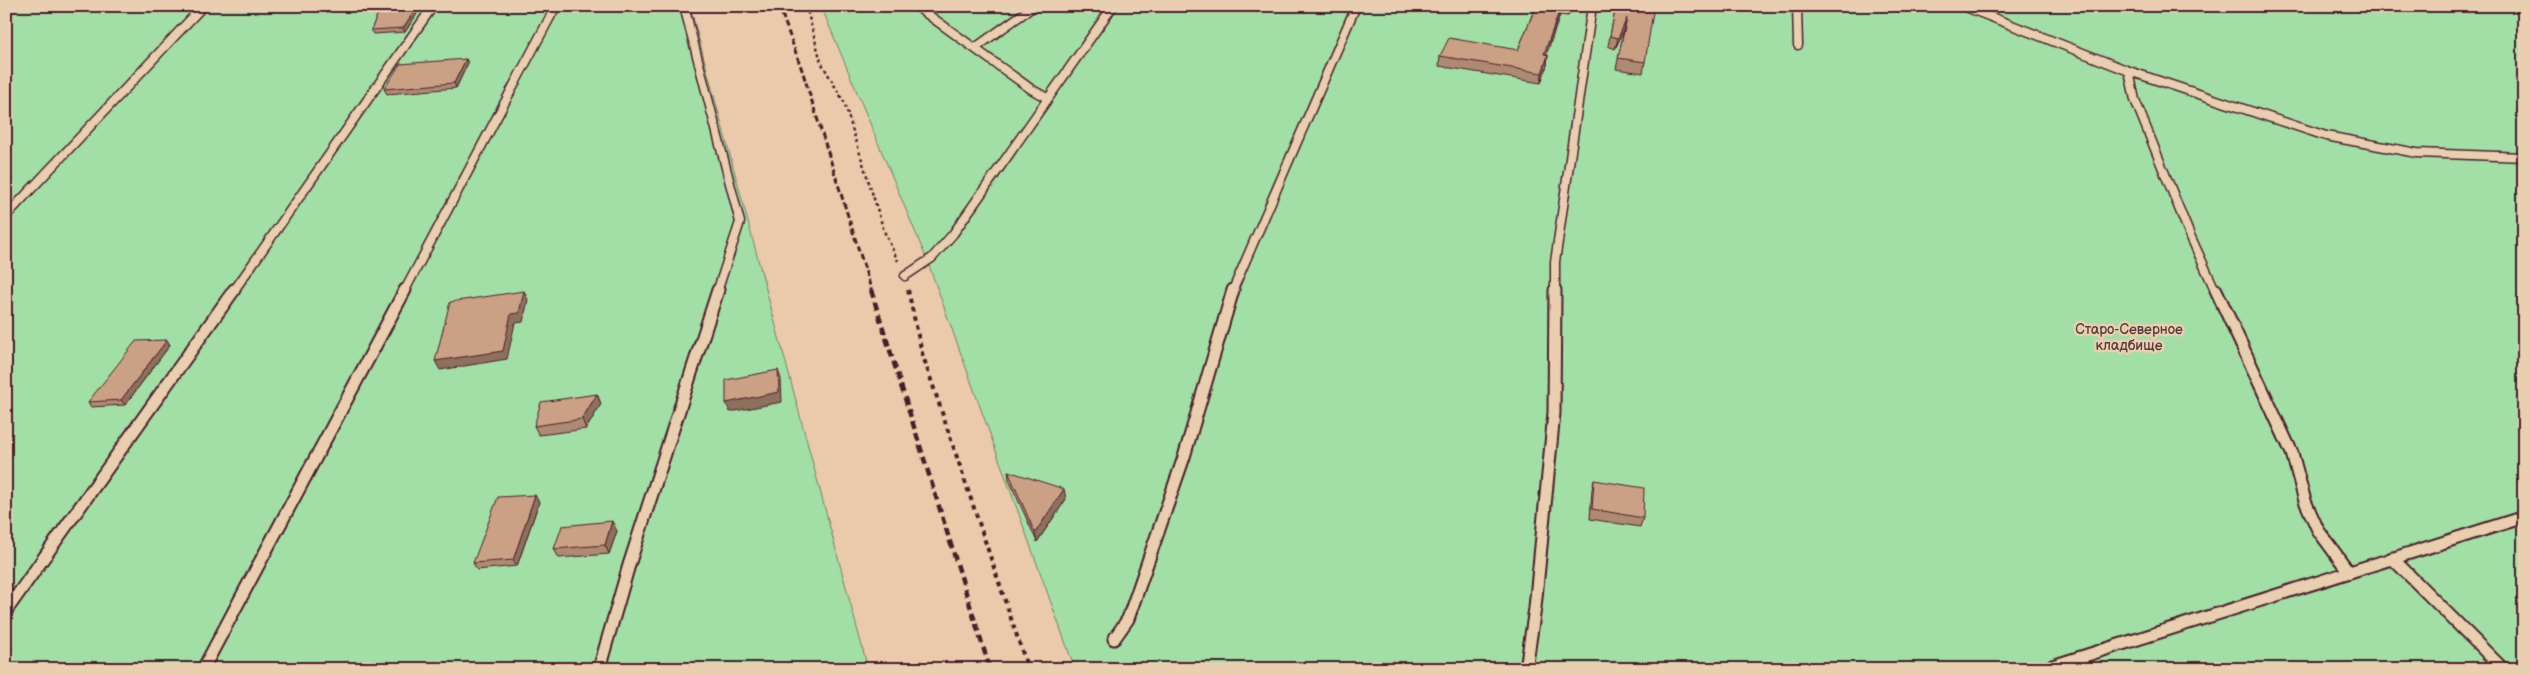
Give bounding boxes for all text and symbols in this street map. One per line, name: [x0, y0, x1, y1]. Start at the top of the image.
park label: Старо-Северное кладбище: [2075, 321, 2183, 354]

